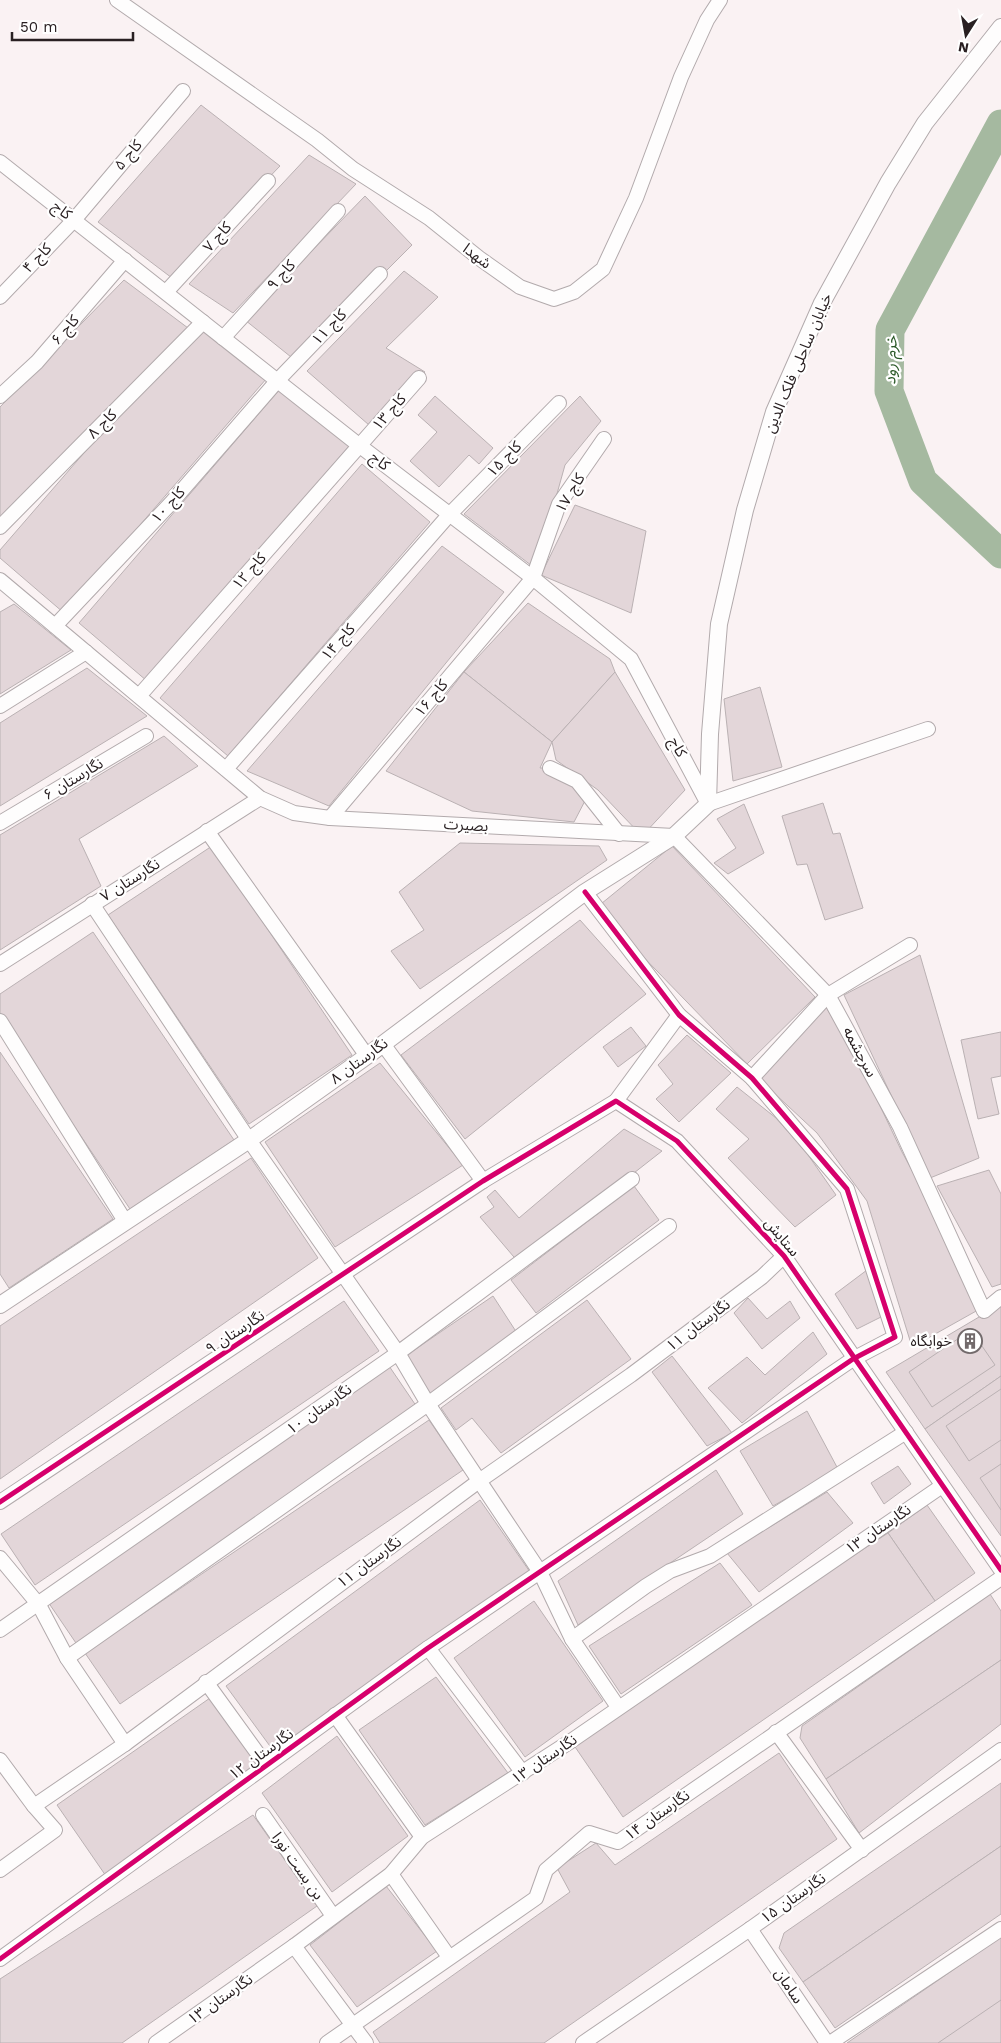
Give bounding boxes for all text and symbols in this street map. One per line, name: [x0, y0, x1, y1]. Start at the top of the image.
scale bar: [12, 10, 134, 42]
north arrow: [941, 10, 991, 60]
text: 50 m: [20, 18, 57, 36]
text: N: [957, 39, 970, 57]
street label: کاج ۵: [110, 136, 149, 176]
street label: کاج: [47, 197, 76, 226]
street label: کاج ۷: [199, 218, 238, 258]
street label: کاج ۴: [19, 239, 58, 279]
street label: شهدا: [459, 240, 495, 273]
street label: کاج ۹: [263, 256, 302, 296]
street label: خیابان ساحلی فلک الدین: [760, 290, 836, 436]
street label: کاج ۱۱: [308, 305, 353, 351]
street label: کاج ۶: [47, 311, 86, 351]
water label: خرم رود: [880, 335, 904, 385]
street label: کاج ۱۳: [368, 389, 413, 436]
street label: کاج ۸: [84, 405, 123, 444]
street label: کاج ۱۵: [483, 437, 528, 483]
street label: کاج: [365, 448, 394, 477]
street label: کاج ۱۷: [551, 469, 592, 517]
street label: کاج ۱۰: [147, 483, 192, 529]
street label: کاج ۱۲: [228, 548, 273, 595]
street label: کاج ۱۴: [317, 619, 362, 666]
street label: کاج ۱۶: [410, 675, 454, 722]
street label: کاج: [663, 734, 691, 762]
street label: نگارستان ۶: [40, 754, 106, 804]
street label: بصیرت: [443, 815, 489, 835]
street label: نگارستان ۷: [97, 855, 163, 905]
street label: سرچشمه: [838, 1024, 881, 1081]
street label: نگارستان ۸: [327, 1034, 391, 1088]
street label: ستایش: [761, 1214, 804, 1260]
street label: نگارستان ۱۱: [662, 1295, 734, 1355]
street label: نگارستان ۹: [202, 1306, 268, 1358]
building icon: خوابگاه: [957, 1328, 983, 1354]
place label: خوابگاه: [910, 1332, 952, 1350]
street label: نگارستان ۱۰: [283, 1380, 355, 1438]
street label: نگارستان ۱۳: [842, 1500, 914, 1558]
street label: نگارستان ۱۱: [333, 1533, 405, 1591]
street label: نگارستان ۱۲: [225, 1725, 297, 1783]
street label: نگارستان ۱۳: [508, 1730, 580, 1788]
street label: نگارستان ۱۴: [621, 1786, 693, 1844]
street label: بن بست نورا: [268, 1829, 328, 1903]
street label: نگارستان ۱۵: [757, 1869, 829, 1927]
street label: سامان: [771, 1965, 807, 2007]
street label: نگارستان ۱۳: [184, 1970, 256, 2028]

